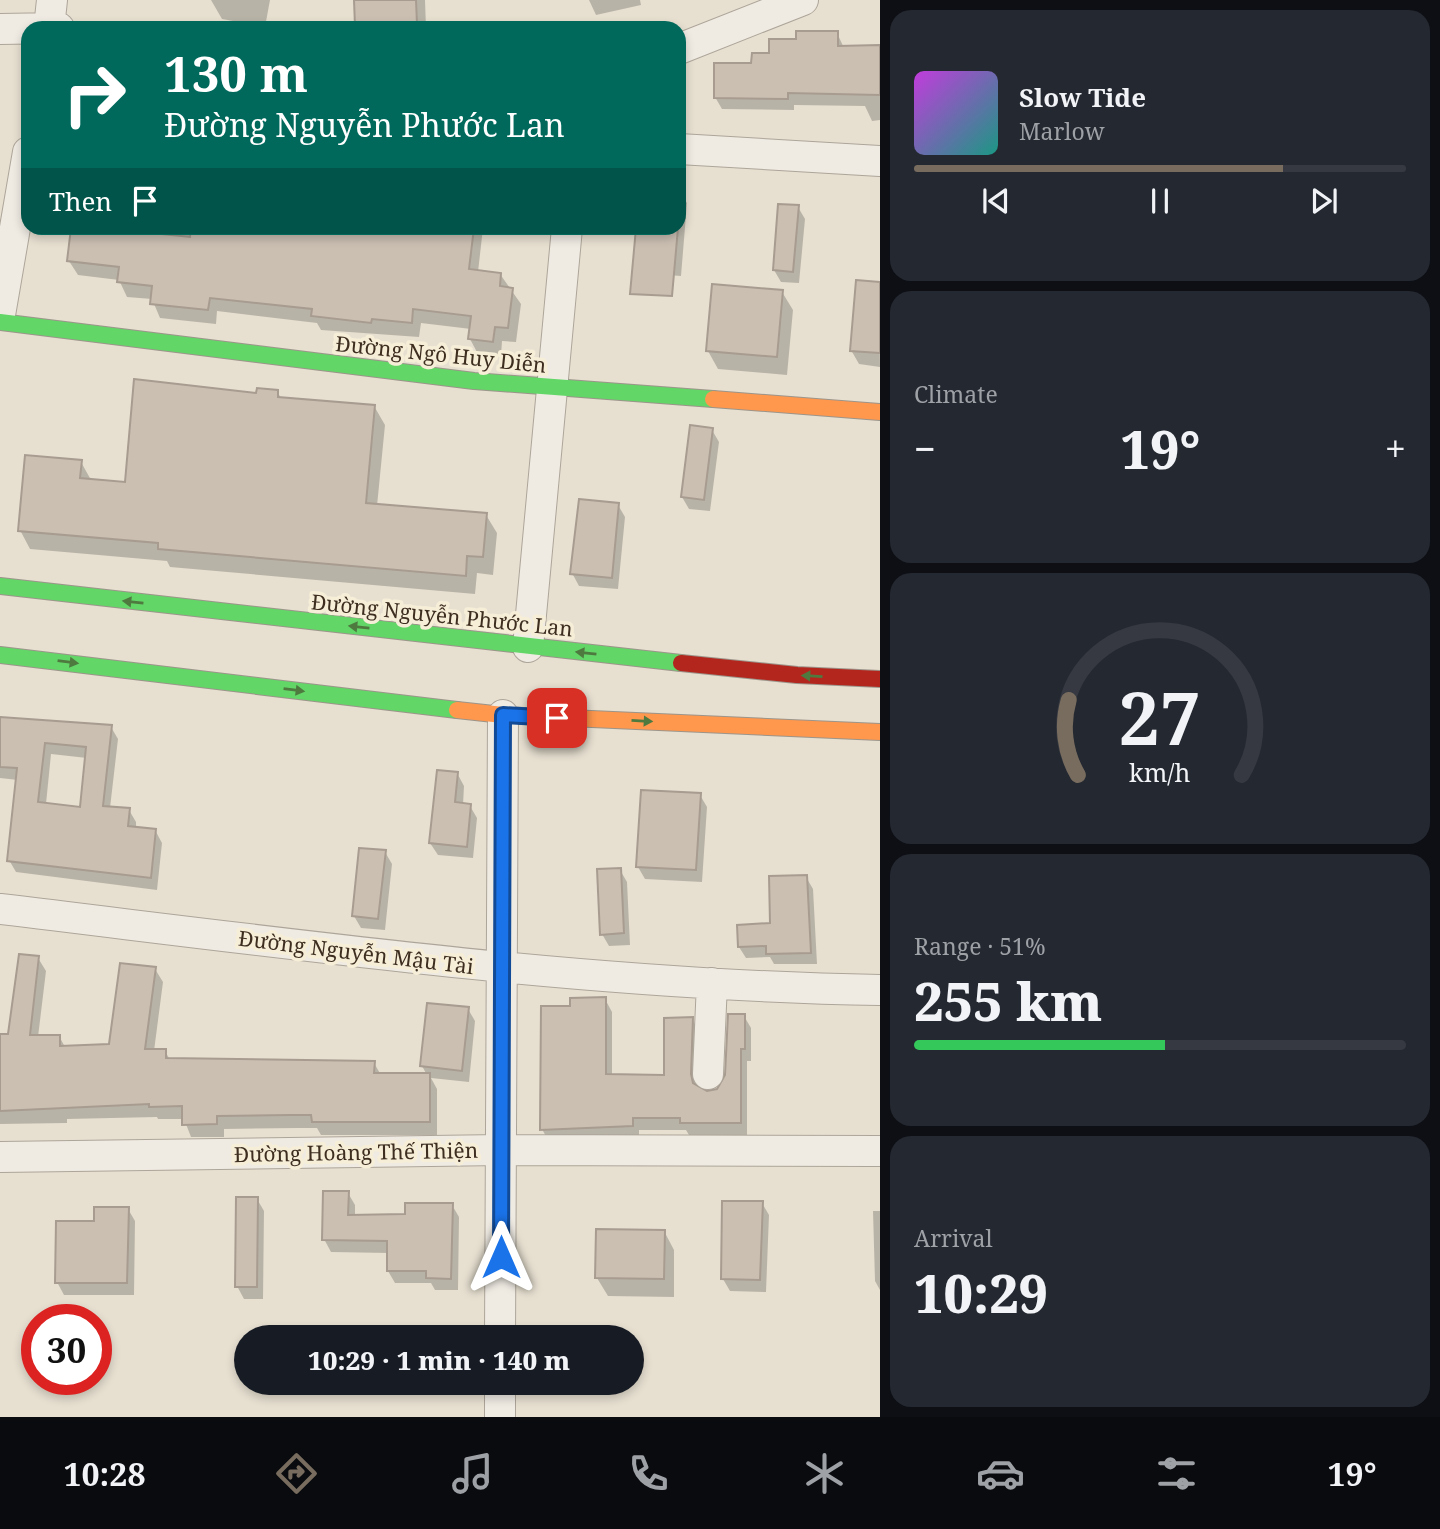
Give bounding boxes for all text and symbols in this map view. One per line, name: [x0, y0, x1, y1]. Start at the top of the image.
text: 130 m: [164, 40, 308, 106]
icon: right: [49, 49, 140, 140]
text: Slow Tide: [1019, 79, 1146, 115]
text: Đường Nguyễn Phước Lan: [164, 103, 565, 146]
text: Marlow: [1019, 115, 1105, 147]
icon: arrive: [126, 182, 164, 220]
icon: previous: [977, 182, 1015, 220]
icon: pause: [1141, 182, 1179, 220]
icon: next: [1305, 182, 1343, 220]
text: Then: [49, 183, 112, 219]
street label: Đường Ngô Huy Diễn: [334, 329, 548, 379]
text: Climate: [914, 378, 998, 410]
text: 19°: [1120, 413, 1200, 484]
text: −: [914, 422, 936, 474]
text: +: [1385, 422, 1406, 474]
street label: Đường Nguyễn Phước Lan: [310, 587, 574, 643]
one-way arrow: [122, 596, 144, 607]
one-way arrow: [348, 622, 370, 633]
one-way arrow: [574, 647, 596, 658]
one-way arrow: [57, 657, 79, 668]
text: 27: [1119, 667, 1201, 766]
one-way arrow: [801, 670, 823, 681]
one-way arrow: [283, 684, 305, 695]
pin: [527, 688, 587, 748]
icon: arrive: [538, 699, 576, 737]
one-way arrow: [631, 716, 653, 727]
text: km/h: [1129, 754, 1191, 788]
street label: Đường Nguyễn Mậu Tài: [237, 924, 475, 980]
text: Range · 51%: [914, 930, 1046, 962]
text: 255 km: [914, 965, 1102, 1036]
street label: Đường Hoàng Thế Thiện: [234, 1136, 478, 1168]
position arrow: [464, 1220, 538, 1294]
text: Arrival: [914, 1222, 993, 1254]
text: 10:29: [914, 1257, 1048, 1328]
speed limit sign: 30: [21, 1304, 112, 1395]
text: 10:29 · 1 min · 140 m: [308, 1342, 570, 1378]
icon: directions: [272, 1449, 321, 1498]
icon: music: [448, 1449, 497, 1498]
icon: phone: [624, 1449, 673, 1498]
icon: climate: [800, 1449, 849, 1498]
icon: car: [976, 1449, 1025, 1498]
icon: filters: [1152, 1449, 1201, 1498]
text: 10:28: [63, 1452, 145, 1495]
text: 19°: [1328, 1452, 1376, 1495]

